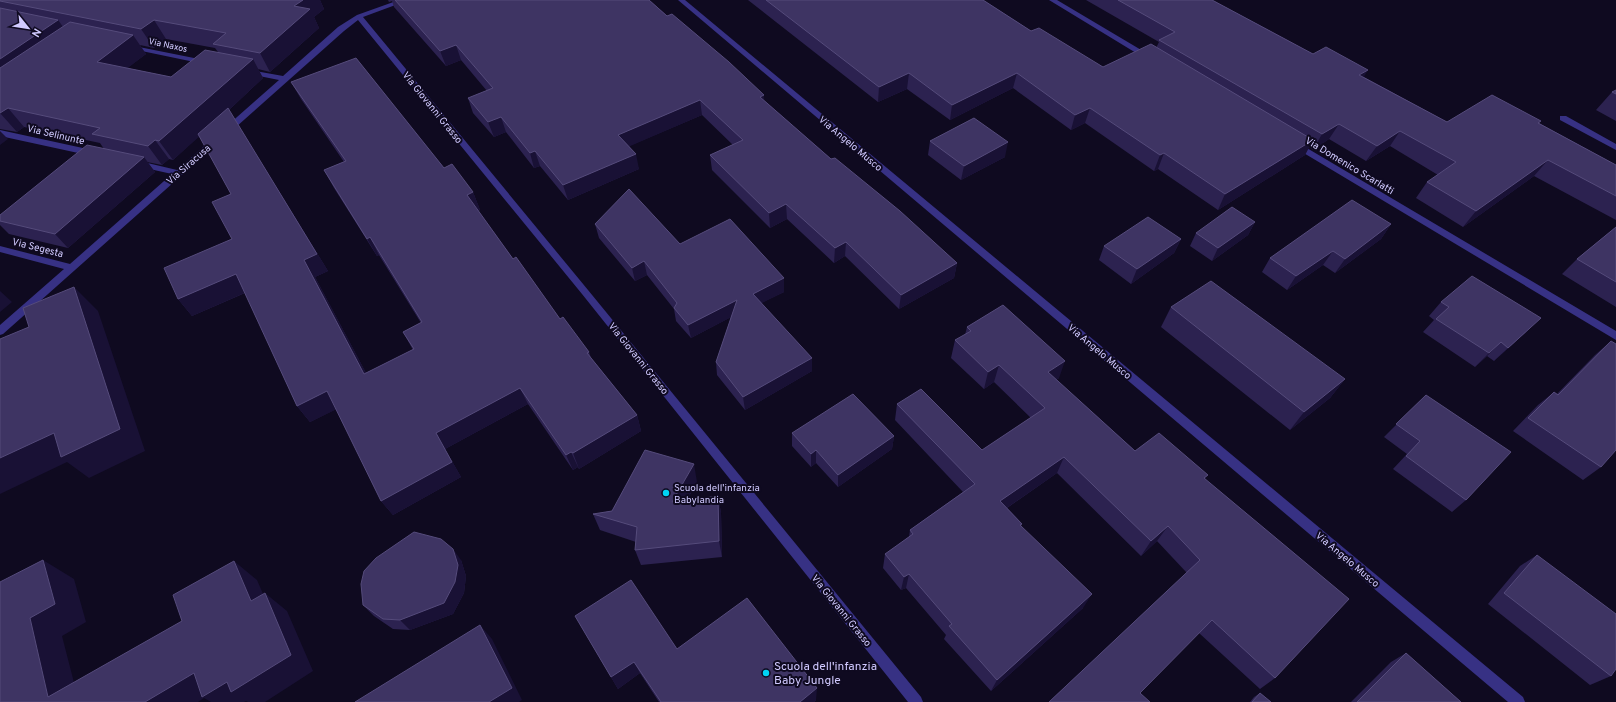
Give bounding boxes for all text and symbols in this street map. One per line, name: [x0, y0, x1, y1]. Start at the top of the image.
north arrow: [8, 8, 48, 48]
text: N: [28, 26, 44, 39]
street label: Via Naxos: [147, 36, 188, 55]
street label: Via Giovanni Grasso: [399, 69, 465, 147]
street label: Via Angelo Musco: [815, 114, 885, 175]
street label: Via Selinunte: [26, 123, 86, 148]
street label: Via Domenico Scarlatti: [1302, 135, 1396, 198]
street label: Via Siracusa: [164, 142, 214, 188]
street label: Via Segesta: [11, 236, 65, 261]
street label: Via Giovanni Grasso: [605, 320, 671, 398]
street label: Via Angelo Musco: [1064, 322, 1134, 383]
place label: Scuola dell'infanzia Babylandia: [674, 482, 760, 507]
marker: Scuola dell'infanzia Babylandia: [661, 488, 671, 498]
street label: Via Angelo Musco: [1312, 530, 1382, 591]
street label: Via Giovanni Grasso: [808, 572, 874, 650]
place label: Scuola dell'infanzia Baby Jungle: [774, 659, 877, 689]
marker: Scuola dell'infanzia Baby Jungle: [761, 668, 771, 678]

